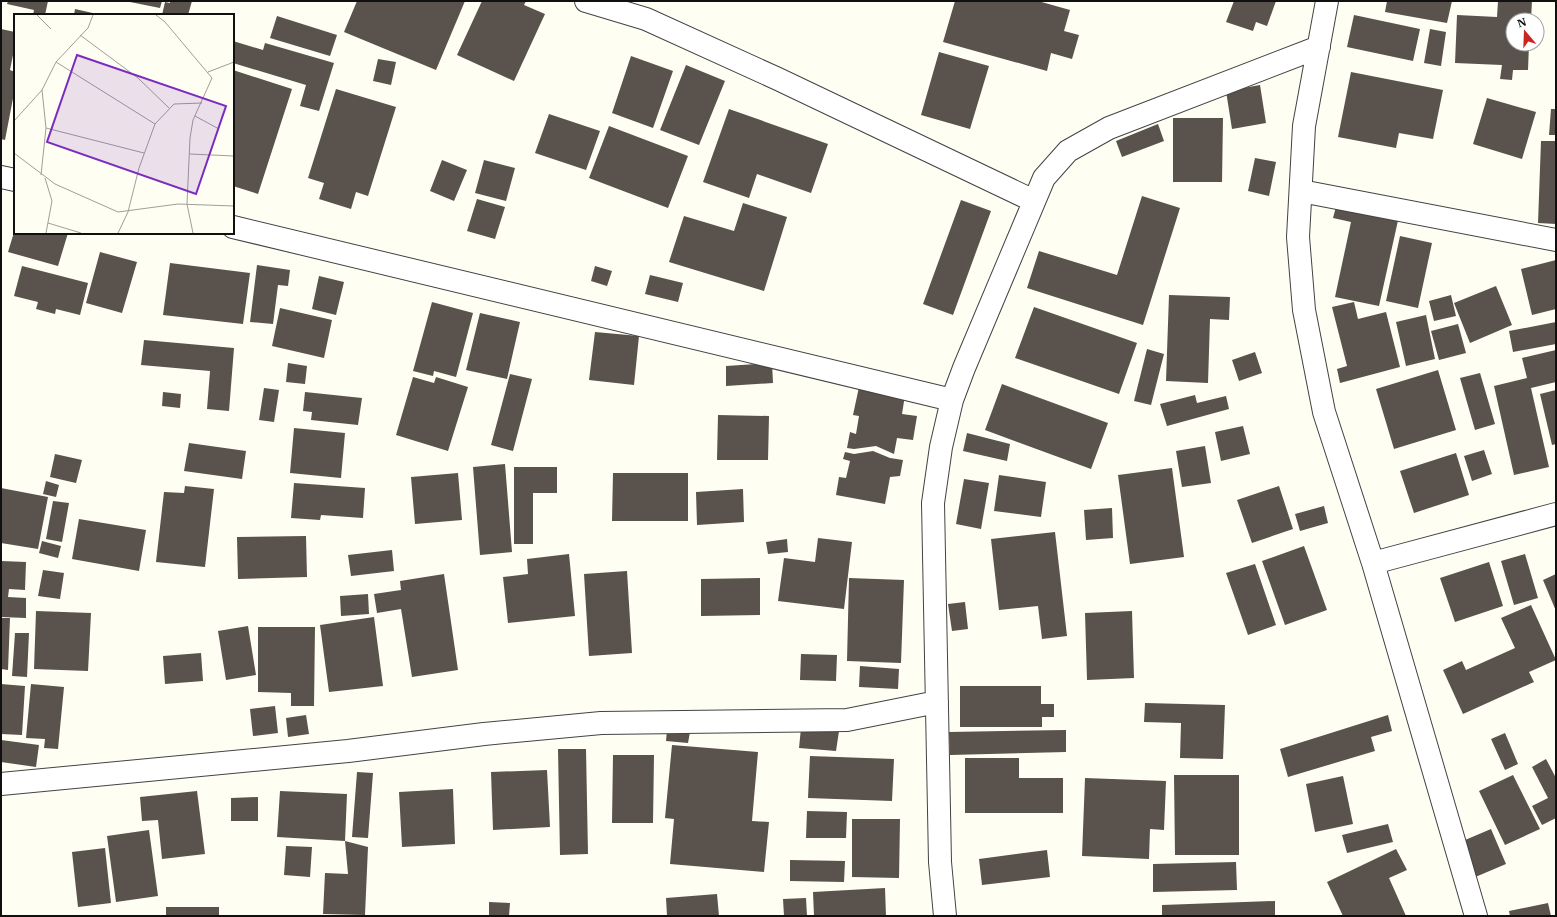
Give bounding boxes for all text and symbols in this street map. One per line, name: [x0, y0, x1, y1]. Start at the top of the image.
north arrow: [1505, 12, 1545, 52]
inset map: [14, 14, 234, 234]
text: N: [1515, 14, 1528, 31]

